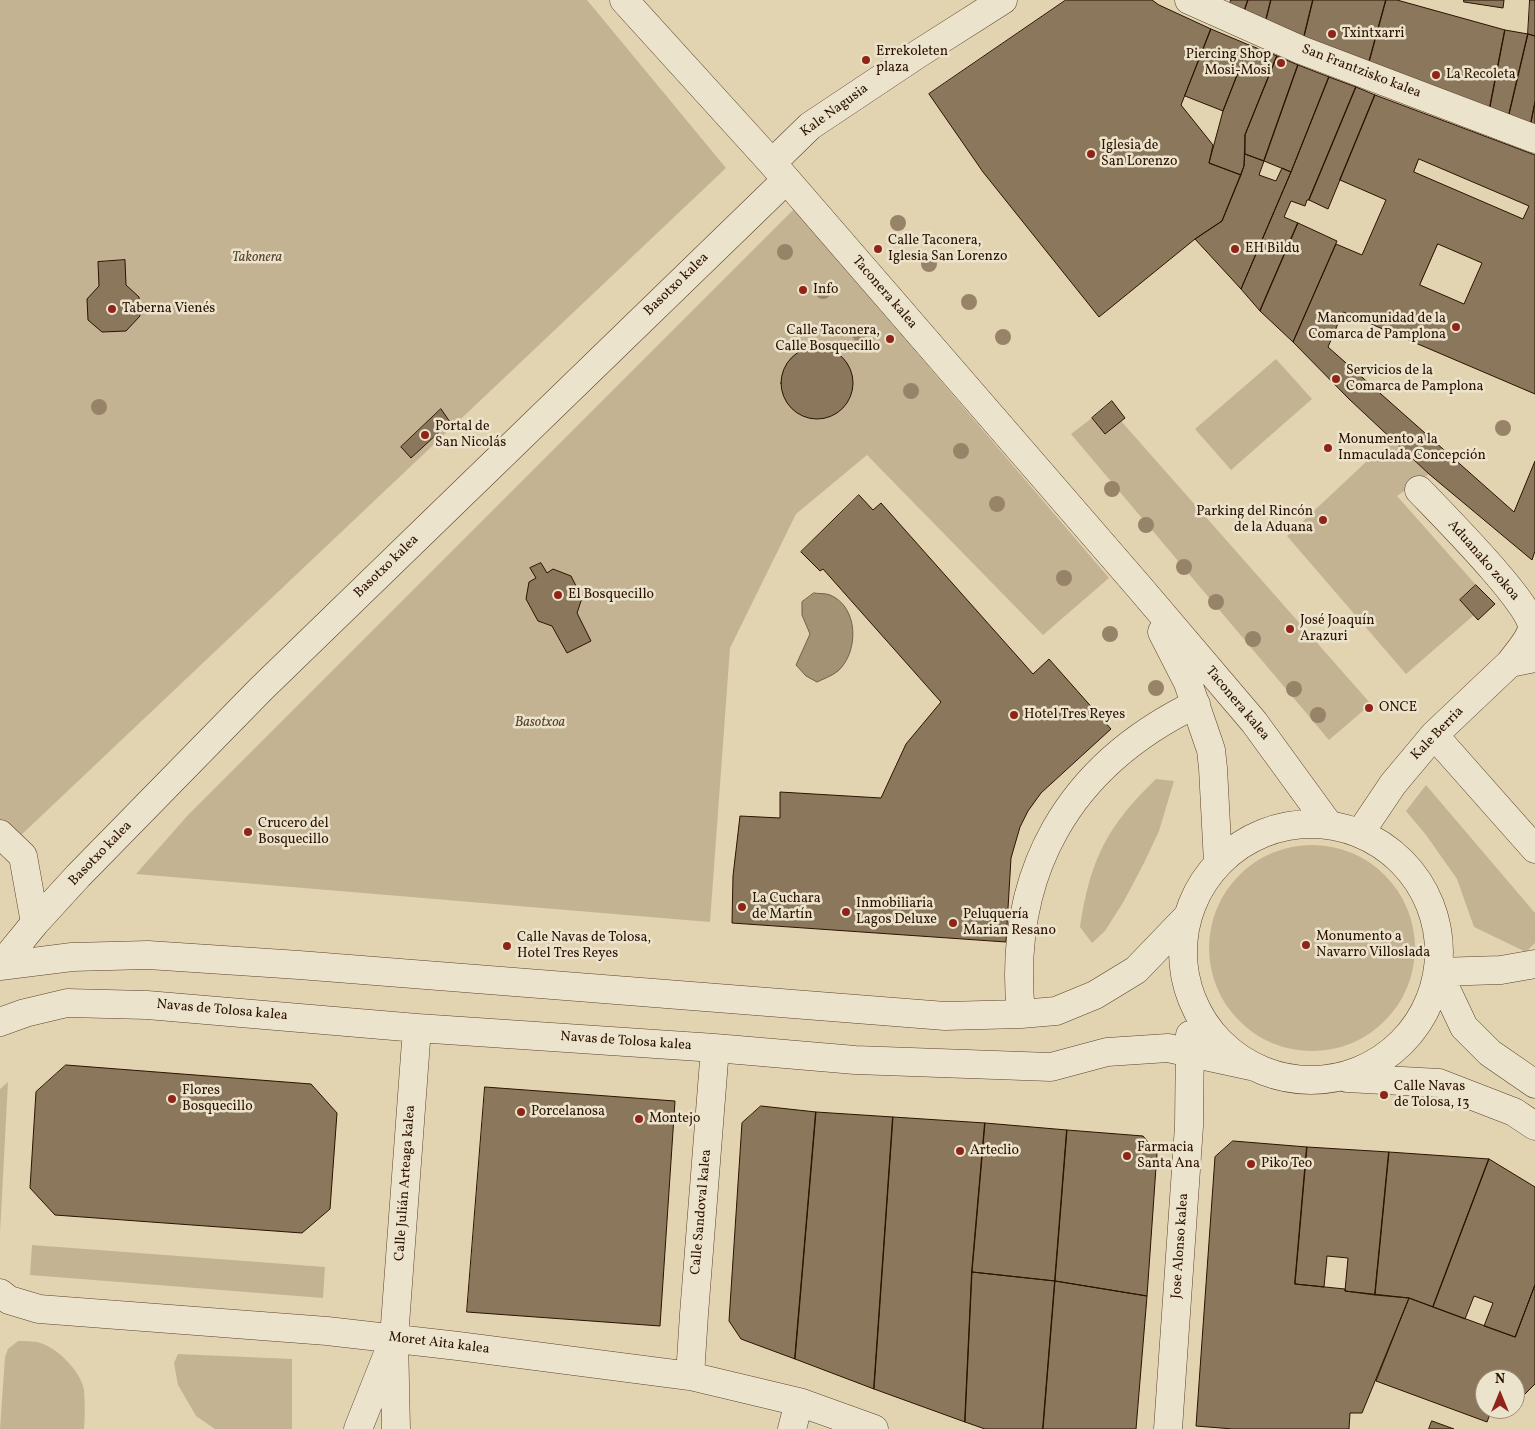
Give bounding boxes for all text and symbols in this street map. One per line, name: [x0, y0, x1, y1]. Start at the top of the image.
place label: Txintxarri: [1342, 26, 1404, 42]
marker: Txintxarri: [1326, 28, 1338, 40]
street label: San Frantzisko kalea: [1299, 41, 1423, 103]
place label: Errekoleten plaza: [876, 44, 948, 76]
place label: Piercing Shop Mosi-Mosi: [1186, 47, 1271, 80]
marker: Errekoleten plaza: [860, 54, 872, 66]
marker: Piercing Shop Mosi-Mosi: [1275, 57, 1287, 69]
place label: La Recoleta: [1446, 67, 1516, 83]
marker: La Recoleta: [1430, 69, 1442, 81]
street label: Kale Nagusia: [798, 81, 872, 141]
place label: Iglesia de San Lorenzo: [1101, 138, 1177, 170]
marker: Iglesia de San Lorenzo: [1085, 148, 1097, 160]
place label: Calle Taconera, Iglesia San Lorenzo: [888, 233, 1007, 266]
place label: EH Bildu: [1245, 241, 1300, 257]
marker: Calle Taconera, Iglesia San Lorenzo: [872, 243, 884, 255]
marker: EH Bildu: [1229, 243, 1241, 255]
park label: Takonera: [232, 250, 282, 266]
street label: Basotxo kalea: [641, 250, 713, 320]
street label: Taconera kalea: [848, 253, 920, 333]
place label: Info: [813, 282, 839, 298]
marker: Info: [797, 284, 809, 296]
place label: Taberna Vienés: [122, 301, 215, 317]
marker: Taberna Vienés: [106, 303, 118, 315]
place label: Mancomunidad de la Comarca de Pamplona: [1308, 311, 1446, 344]
marker: Mancomunidad de la Comarca de Pamplona: [1450, 321, 1462, 333]
place label: Calle Taconera, Calle Bosquecillo: [775, 323, 880, 356]
marker: Calle Taconera, Calle Bosquecillo: [884, 333, 896, 345]
place label: Servicios de la Comarca de Pamplona: [1346, 363, 1484, 396]
marker: Servicios de la Comarca de Pamplona: [1330, 373, 1342, 385]
place label: Portal de San Nicolás: [435, 419, 506, 452]
marker: Portal de San Nicolás: [419, 429, 431, 441]
place label: Monumento a la Inmaculada Concepción: [1338, 432, 1486, 464]
marker: Monumento a la Inmaculada Concepción: [1322, 442, 1334, 454]
place label: Parking del Rincón de la Aduana: [1196, 504, 1313, 536]
marker: Parking del Rincón de la Aduana: [1317, 514, 1329, 526]
street label: Aduanako zokoa: [1443, 517, 1523, 605]
street label: Basotxo kalea: [351, 532, 423, 602]
place label: El Bosquecillo: [568, 587, 654, 603]
marker: El Bosquecillo: [552, 589, 564, 601]
place label: José Joaquín Arazuri: [1300, 613, 1375, 646]
marker: José Joaquín Arazuri: [1284, 623, 1296, 635]
street label: Taconera kalea: [1201, 664, 1273, 744]
place label: ONCE: [1379, 700, 1417, 716]
marker: ONCE: [1363, 702, 1375, 714]
street label: Kale Berria: [1408, 704, 1468, 764]
place label: Hotel Tres Reyes: [1024, 707, 1125, 723]
marker: Hotel Tres Reyes: [1008, 709, 1020, 721]
park label: Basotxoa: [515, 715, 565, 731]
place label: Crucero del Bosquecillo: [258, 816, 329, 849]
street label: Basotxo kalea: [66, 818, 136, 890]
marker: Crucero del Bosquecillo: [242, 826, 254, 838]
place label: La Cuchara de Martín: [752, 891, 821, 924]
place label: Inmobiliaria Lagos Deluxe: [856, 896, 937, 929]
marker: La Cuchara de Martín: [736, 901, 748, 913]
marker: Inmobiliaria Lagos Deluxe: [840, 906, 852, 918]
place label: Peluquería Marian Resano: [963, 907, 1056, 940]
marker: Peluquería Marian Resano: [947, 917, 959, 929]
place label: Monumento a Navarro Villoslada: [1316, 929, 1430, 962]
place label: Calle Navas de Tolosa, Hotel Tres Reyes: [517, 930, 651, 962]
marker: Monumento a Navarro Villoslada: [1300, 939, 1312, 951]
marker: Calle Navas de Tolosa, Hotel Tres Reyes: [501, 940, 513, 952]
street label: Navas de Tolosa kalea: [156, 997, 288, 1025]
street label: Navas de Tolosa kalea: [560, 1029, 692, 1055]
place label: Calle Navas de Tolosa, 13: [1394, 1079, 1469, 1112]
place label: Flores Bosquecillo: [182, 1083, 253, 1116]
marker: Calle Navas de Tolosa, 13: [1378, 1089, 1390, 1101]
marker: Flores Bosquecillo: [166, 1093, 178, 1105]
street label: Calle Julián Arteaga kalea: [392, 1104, 420, 1262]
place label: Porcelanosa: [531, 1104, 605, 1120]
marker: Porcelanosa: [515, 1106, 527, 1118]
place label: Montejo: [649, 1111, 700, 1127]
marker: Montejo: [633, 1113, 645, 1125]
place label: Farmacia Santa Ana: [1137, 1140, 1200, 1172]
place label: Arteclio: [970, 1143, 1019, 1159]
marker: Arteclio: [954, 1145, 966, 1157]
street label: Calle Sandoval kalea: [688, 1149, 716, 1275]
marker: Farmacia Santa Ana: [1121, 1150, 1133, 1162]
place label: Piko Teo: [1261, 1156, 1312, 1172]
marker: Piko Teo: [1245, 1158, 1257, 1170]
street label: Jose Alonso kalea: [1169, 1193, 1193, 1299]
street label: Moret Aita kalea: [388, 1329, 490, 1359]
north arrow: [1475, 1369, 1525, 1419]
text: N: [1495, 1370, 1505, 1389]

